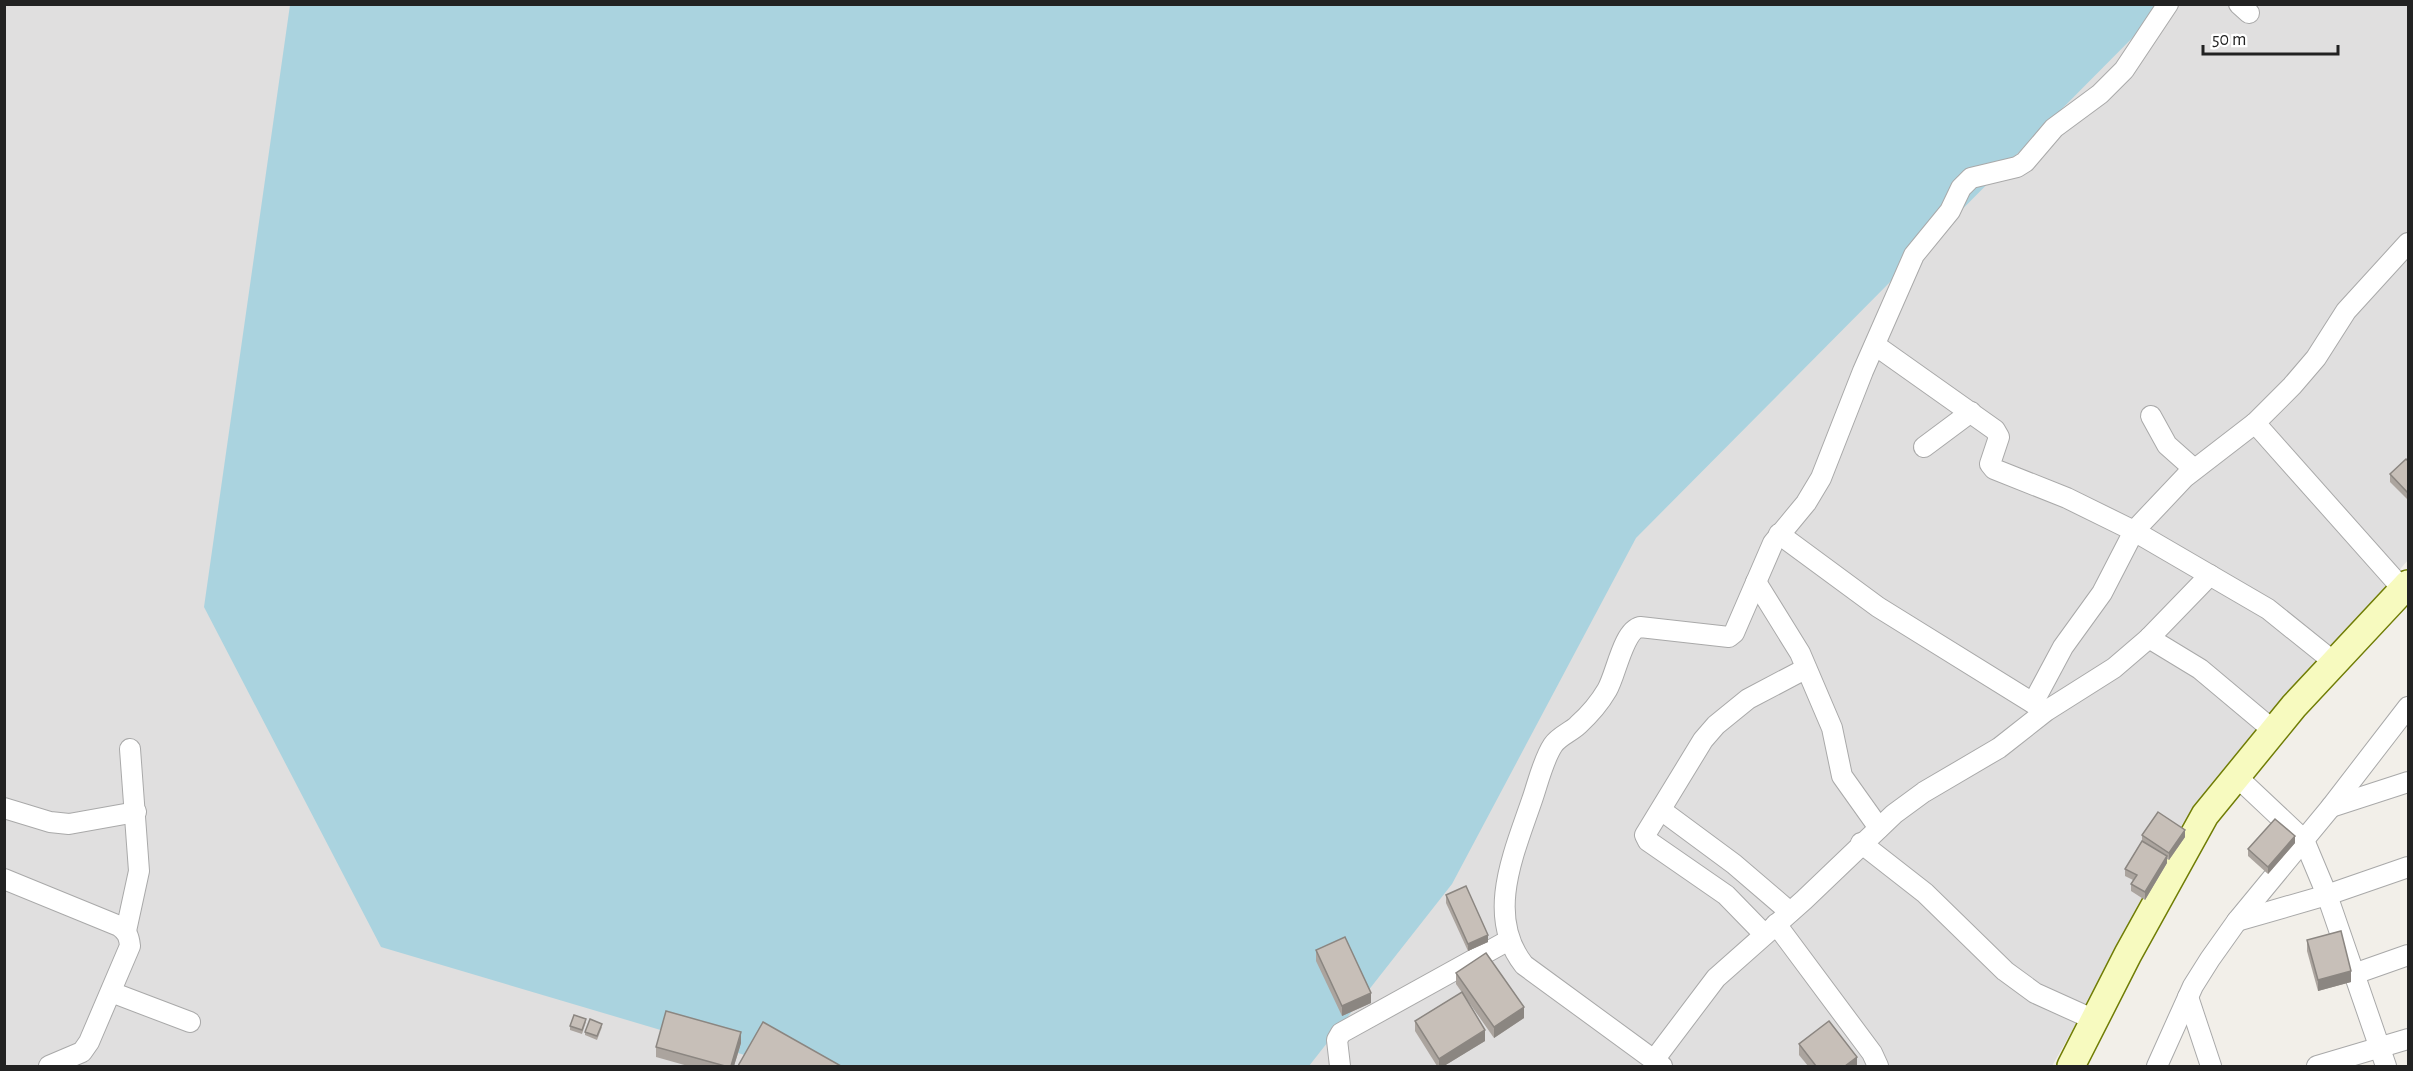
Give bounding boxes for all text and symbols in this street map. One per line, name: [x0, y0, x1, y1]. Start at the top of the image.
scale bar: [2203, 18, 2338, 56]
text: 50 m: [2212, 31, 2246, 49]

